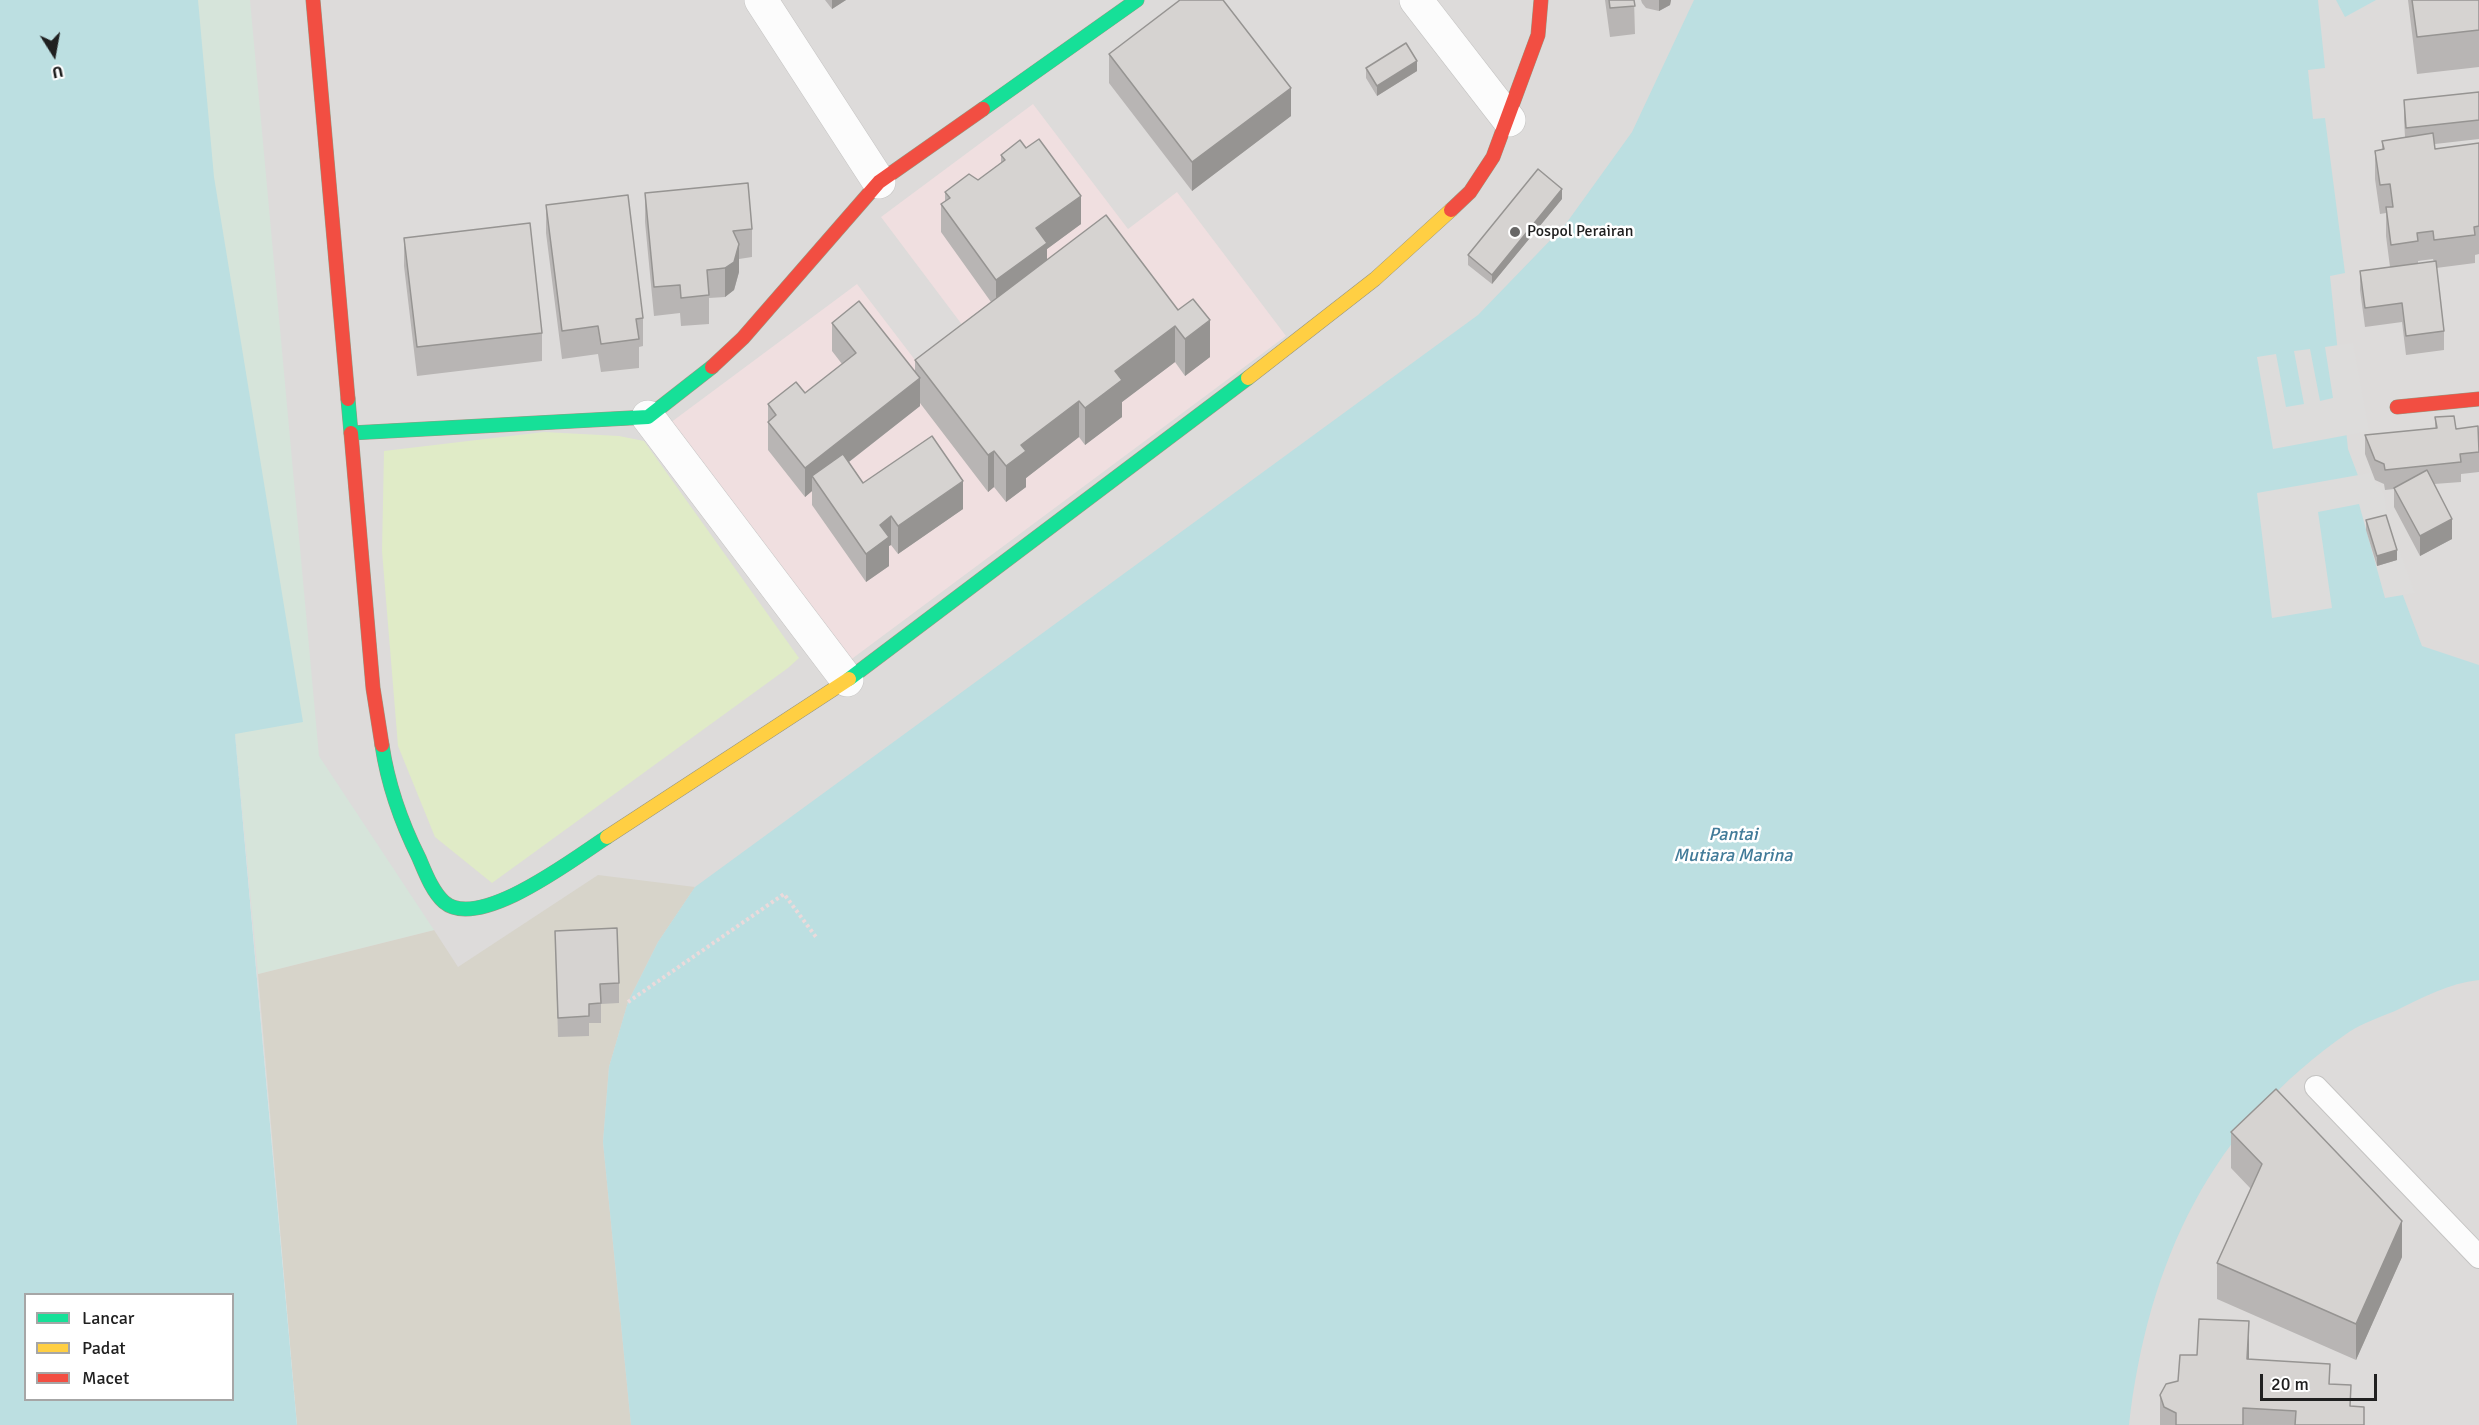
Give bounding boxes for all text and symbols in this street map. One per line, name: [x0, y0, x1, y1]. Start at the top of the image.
north arrow: [24, 24, 84, 84]
text: U: [50, 61, 65, 83]
place label: Pospol Perairan: [1527, 222, 1633, 242]
marker: Pospol Perairan: [1508, 225, 1522, 239]
water label: Pantai Mutiara Marina: [1674, 824, 1792, 866]
legend: [24, 1293, 234, 1401]
text: Lancar: [82, 1307, 134, 1329]
text: Padat: [82, 1337, 126, 1359]
scale bar: [2263, 1362, 2380, 1400]
text: Macet: [82, 1367, 129, 1389]
text: 20 m: [2271, 1373, 2309, 1395]

